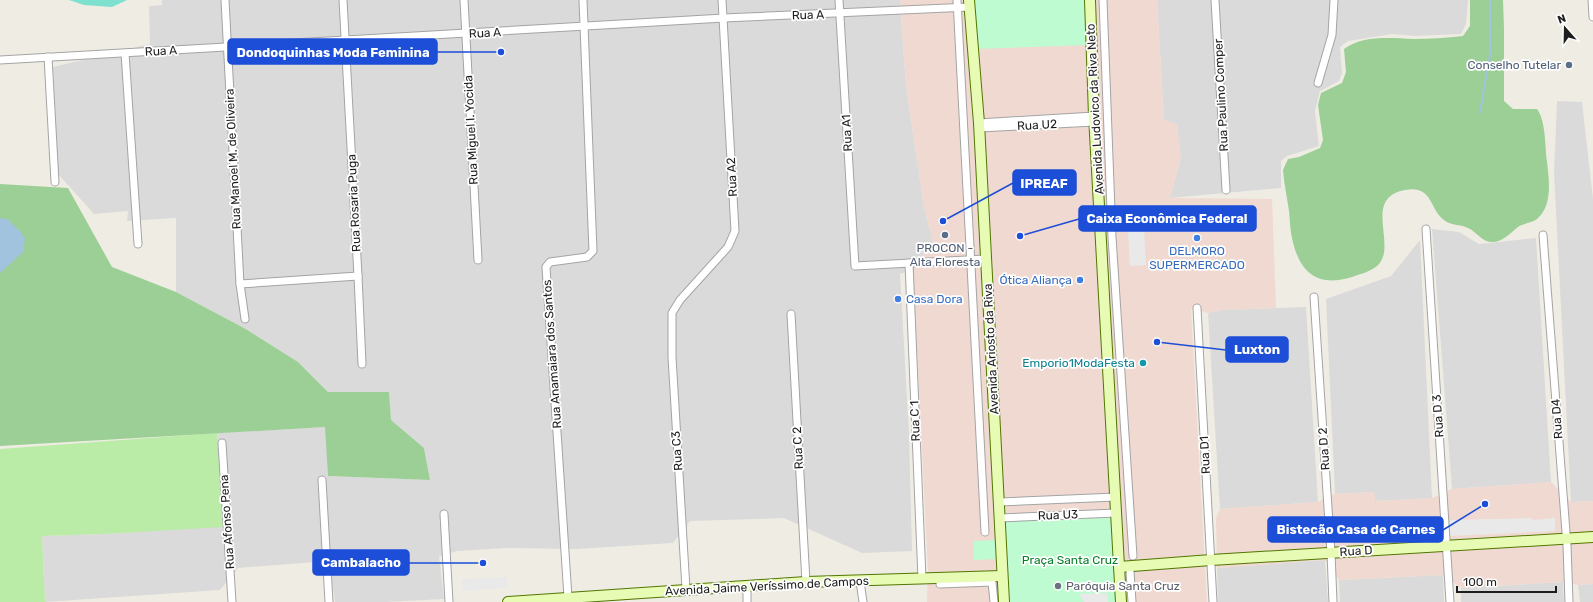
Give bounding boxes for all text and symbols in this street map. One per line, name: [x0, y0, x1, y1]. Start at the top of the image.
street label: Rua A: [792, 7, 824, 23]
north arrow: [1545, 8, 1585, 48]
text: N: [1556, 12, 1568, 27]
street label: Avenida Ludovico da Riva Neto: [1084, 23, 1106, 195]
street label: Rua A: [468, 25, 502, 41]
street label: Rua Paulino Comper: [1211, 38, 1231, 152]
callout: Dondoquinhas Moda Feminina: [228, 39, 437, 64]
street label: Rua A: [144, 43, 178, 59]
text: Dondoquinhas Moda Feminina: [236, 45, 430, 60]
place label: Conselho Tutelar: [1468, 58, 1561, 72]
marker: Conselho Tutelar: [1564, 60, 1574, 70]
street label: Rua Miguel I. Yocida: [461, 75, 481, 185]
street label: Rua Manoel M. de Oliveira: [222, 88, 244, 230]
street label: Rua A1: [839, 114, 855, 152]
street label: Rua U2: [1017, 117, 1057, 133]
street label: Rua Rosaria Puga: [344, 154, 364, 252]
street label: Rua A2: [724, 157, 740, 197]
callout: IPREAF: [1013, 170, 1076, 195]
text: IPREAF: [1020, 176, 1068, 191]
callout: Caixa Econômica Federal: [1079, 206, 1256, 231]
text: Caixa Econômica Federal: [1086, 211, 1248, 226]
marker: PROCON - Alta Floresta: [940, 230, 950, 240]
marker: DELMORO SUPERMERCADO: [1192, 233, 1202, 243]
place label: PROCON - Alta Floresta: [910, 241, 980, 269]
place label: DELMORO SUPERMERCADO: [1149, 244, 1245, 272]
place label: Ótica Aliança: [999, 273, 1072, 287]
marker: Ótica Aliança: [1075, 275, 1085, 285]
street label: Rua Anamaiara dos Santos: [540, 279, 564, 429]
street label: Avenida Ariosto da Riva: [981, 283, 1001, 415]
place label: Casa Dora: [906, 292, 963, 306]
marker: Casa Dora: [893, 294, 903, 304]
callout: Luxton: [1226, 337, 1288, 362]
text: Luxton: [1234, 342, 1280, 357]
place label: Emporio1ModaFesta: [1022, 356, 1135, 370]
marker: Emporio1ModaFesta: [1138, 358, 1148, 368]
street label: Rua D 3: [1430, 394, 1446, 438]
street label: Rua D4: [1549, 398, 1565, 440]
street label: Rua C 1: [907, 400, 923, 442]
street label: Rua C 2: [790, 426, 806, 470]
street label: Rua D 2: [1316, 427, 1332, 471]
street label: Rua C3: [669, 431, 685, 471]
street label: Rua D1: [1197, 436, 1213, 474]
street label: Rua Afonso Pena: [217, 474, 237, 570]
street label: Rua U3: [1038, 507, 1078, 523]
callout: Bistecão Casa de Carnes: [1268, 517, 1443, 542]
text: Bistecão Casa de Carnes: [1277, 522, 1435, 537]
street label: Rua D: [1339, 543, 1373, 559]
callout: Cambalacho: [313, 550, 409, 575]
park label: Praça Santa Cruz: [1022, 553, 1118, 567]
text: Cambalacho: [321, 555, 401, 570]
scale bar: [1457, 568, 1556, 594]
street label: Avenida Jaime Veríssimo de Campos: [665, 574, 869, 598]
text: 100 m: [1463, 575, 1497, 589]
place label: Paróquia Santa Cruz: [1066, 579, 1180, 593]
marker: Paróquia Santa Cruz: [1053, 581, 1063, 591]

